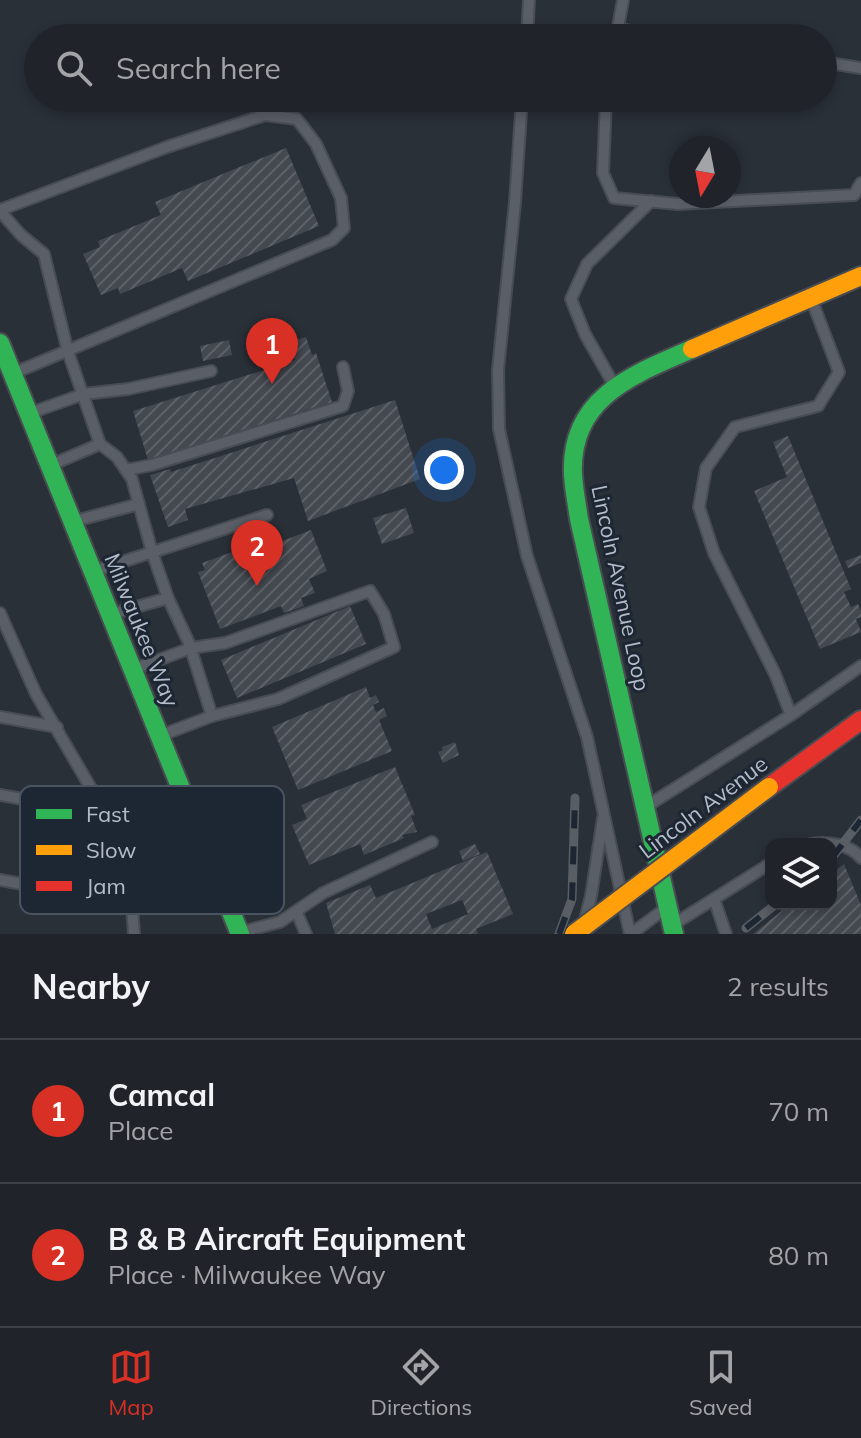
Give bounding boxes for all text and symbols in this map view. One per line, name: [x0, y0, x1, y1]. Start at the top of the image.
search box: [24, 24, 837, 112]
icon: search: [52, 46, 96, 90]
text: Search here: [116, 49, 281, 87]
north arrow: [669, 136, 741, 208]
pin: 1: [246, 318, 298, 384]
your location: [424, 450, 464, 490]
street label: Lincoln Avenue Loop: [585, 482, 657, 694]
pin: 2: [231, 520, 283, 586]
street label: Milwaukee Way: [99, 549, 186, 711]
street label: Lincoln Avenue: [633, 750, 773, 864]
legend: [20, 786, 284, 914]
text: Fast: [86, 800, 130, 828]
text: Slow: [86, 836, 136, 864]
map controls: [765, 838, 837, 910]
button: layers: [765, 838, 837, 910]
text: Jam: [86, 872, 126, 900]
text: Nearby: [32, 965, 150, 1008]
text: 2 results: [727, 970, 829, 1003]
text: Camcal: [108, 1076, 215, 1114]
text: 1: [50, 1095, 66, 1128]
text: 70 m: [768, 1095, 829, 1128]
text: Place: [108, 1114, 173, 1147]
text: B & B Aircraft Equipment: [108, 1220, 465, 1258]
text: 2: [50, 1239, 66, 1272]
text: 80 m: [768, 1239, 829, 1272]
text: Place · Milwaukee Way: [108, 1258, 386, 1291]
tab: Map: [108, 1345, 154, 1421]
tab: Directions: [371, 1345, 472, 1421]
tab: Saved: [689, 1345, 753, 1421]

